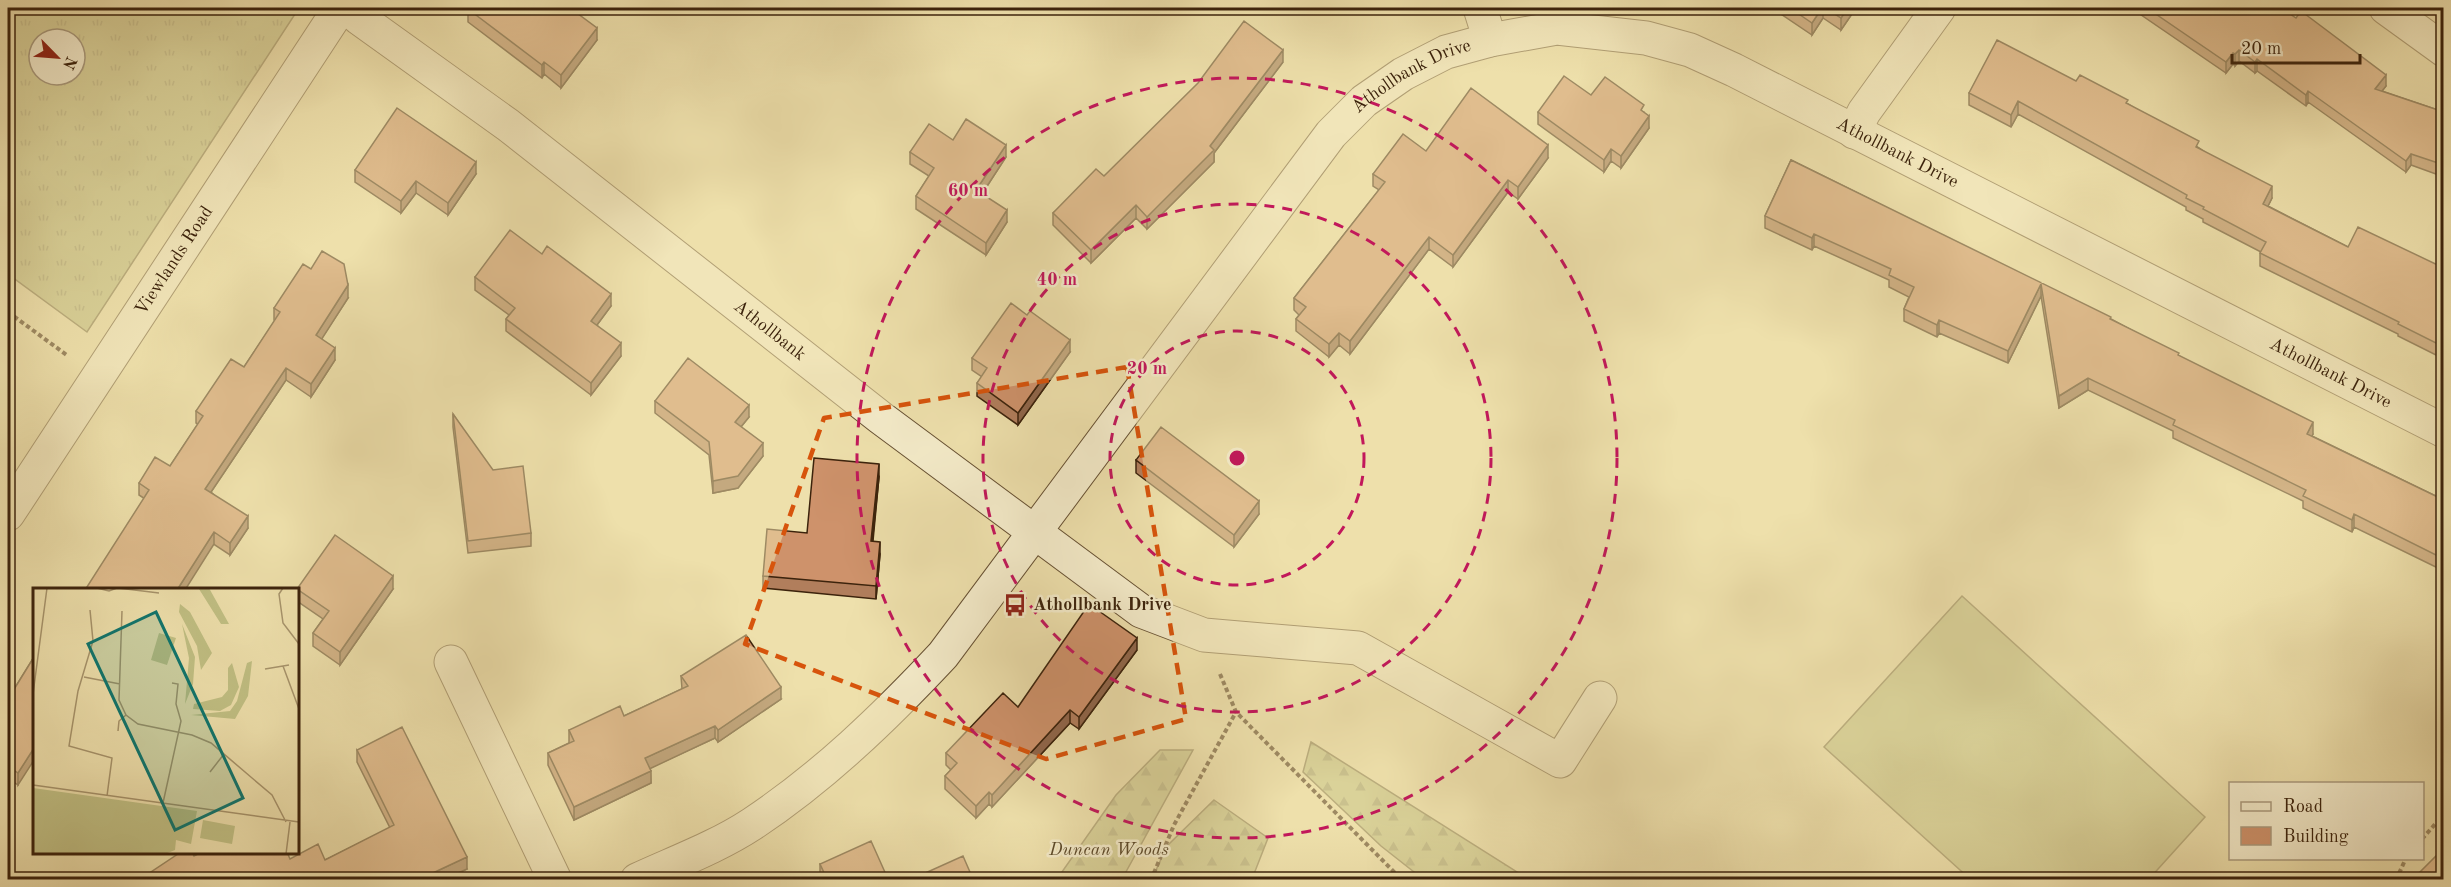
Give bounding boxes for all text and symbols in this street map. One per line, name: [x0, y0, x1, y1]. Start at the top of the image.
north arrow: [27, 27, 87, 87]
scale bar: [2232, 27, 2360, 65]
street label: Athollbank Drive: [1348, 37, 1473, 117]
text: 20 m: [2241, 40, 2281, 58]
text: N: [59, 54, 79, 72]
street label: Athollbank Drive: [1833, 115, 1961, 191]
text: 60 m: [948, 182, 988, 200]
street label: Viewlands Road: [132, 203, 216, 318]
text: 40 m: [1037, 271, 1077, 289]
street label: Athollbank: [730, 297, 809, 364]
street label: Athollbank Drive: [2267, 335, 2394, 412]
text: 20 m: [1127, 360, 1167, 378]
centre of rings: [1227, 448, 1247, 468]
inset map: [33, 588, 298, 854]
bus stop icon: Athollbank Drive: [1002, 592, 1028, 618]
place label: Athollbank Drive: [1033, 596, 1171, 614]
legend: [2229, 782, 2424, 860]
text: Road: [2283, 798, 2323, 816]
text: Building: [2283, 828, 2349, 846]
park label: Duncan Woods: [1048, 841, 1169, 859]

